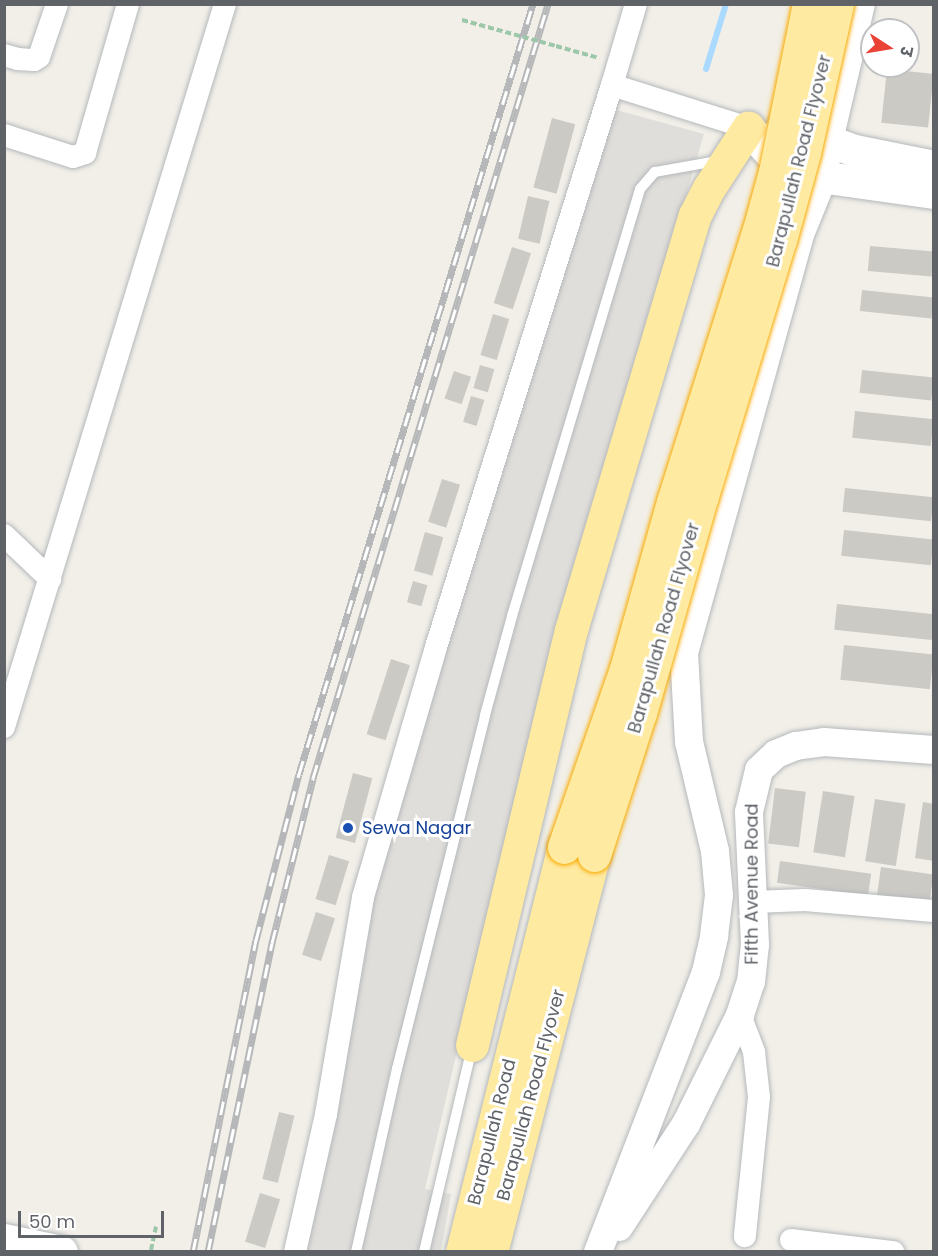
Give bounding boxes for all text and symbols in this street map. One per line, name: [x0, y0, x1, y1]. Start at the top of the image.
north arrow: [860, 18, 920, 78]
text: उ: [894, 45, 918, 58]
street label: Barapullah Road Flyover: [762, 53, 836, 269]
street label: Barapullah Road Flyover: [624, 520, 704, 736]
street label: Fifth Avenue Road: [741, 803, 763, 965]
place label: Sewa Nagar: [362, 817, 471, 839]
marker: Sewa Nagar: [339, 819, 357, 837]
street label: Barapullah Road Flyover: [492, 987, 570, 1203]
street label: Barapullah Road: [463, 1057, 521, 1207]
scale bar: [21, 1199, 166, 1237]
text: 50 m: [29, 1209, 75, 1234]

